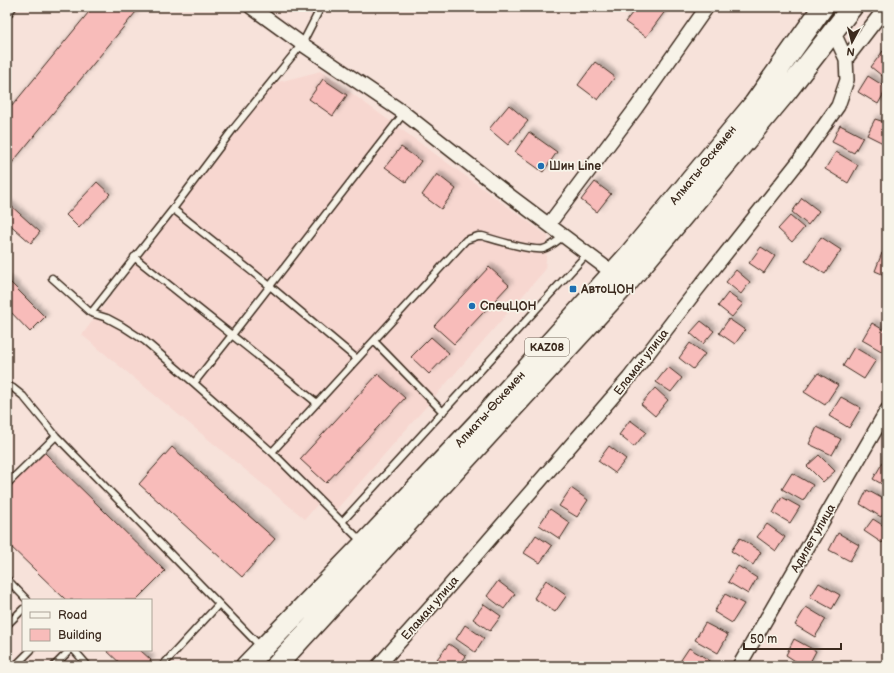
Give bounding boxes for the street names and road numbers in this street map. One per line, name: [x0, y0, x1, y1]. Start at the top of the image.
street label: Алматы-Өскемен: [666, 123, 740, 209]
street label: Еламан улица: [611, 326, 672, 398]
road number: KAZ08: [525, 338, 569, 356]
street label: Алматы-Өскемен: [451, 368, 529, 451]
street label: Адилет улица: [787, 501, 839, 576]
street label: Еламан улица: [398, 573, 462, 643]

